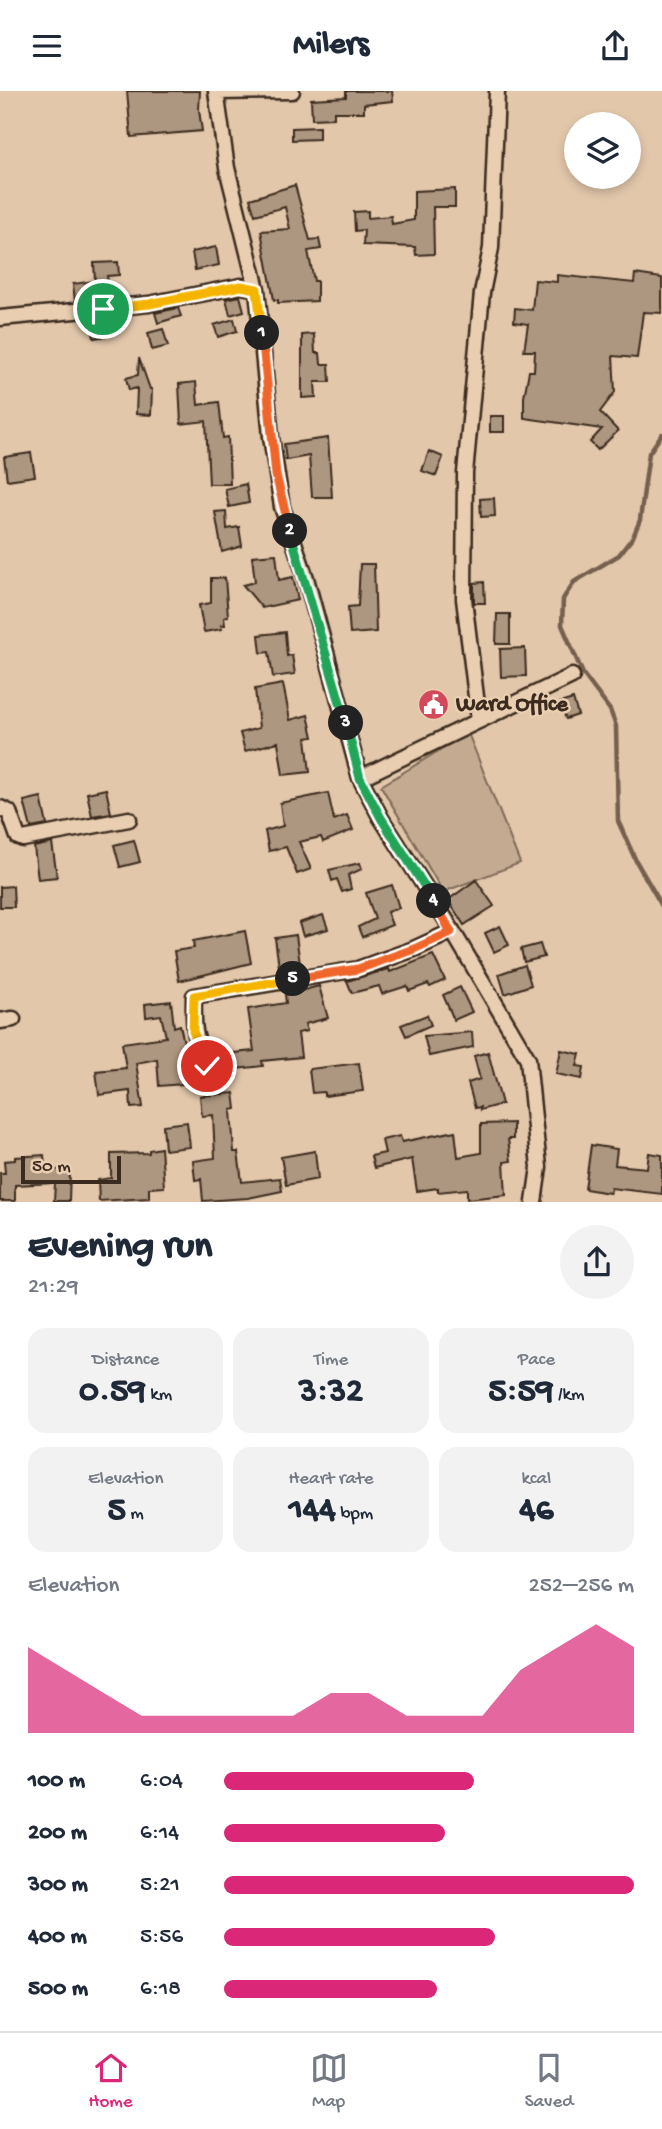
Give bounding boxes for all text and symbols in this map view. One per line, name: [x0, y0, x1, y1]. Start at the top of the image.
icon: menu: [28, 27, 66, 65]
text: Milers: [293, 27, 369, 65]
icon: share: [596, 27, 634, 65]
map controls: [564, 112, 641, 189]
button: layers: [564, 112, 641, 189]
pin: [73, 279, 133, 339]
icon: arrive: [84, 290, 122, 328]
pin: 1: [244, 315, 280, 351]
text: 1: [258, 321, 265, 344]
pin: 2: [272, 513, 308, 549]
text: 2: [285, 519, 294, 542]
public building icon: Ward Office: [416, 688, 450, 722]
place label: Ward Office: [455, 692, 569, 719]
pin: 3: [328, 705, 364, 741]
text: 3: [341, 711, 350, 734]
pin: 4: [416, 883, 452, 919]
text: 4: [429, 889, 438, 912]
pin: 5: [276, 961, 310, 997]
text: 5: [288, 967, 298, 990]
pin: [177, 1036, 237, 1096]
icon: check: [188, 1047, 226, 1085]
scale bar: [21, 1153, 121, 1184]
text: 50 m: [32, 1156, 71, 1179]
button: share: [560, 1225, 634, 1299]
text: Evening run: [28, 1226, 212, 1270]
text: 21:29: [28, 1274, 79, 1301]
text: Distance: [92, 1349, 159, 1372]
text: Time: [314, 1349, 348, 1372]
text: Pace: [518, 1349, 555, 1372]
text: 0.59: [79, 1372, 146, 1413]
text: 3:32: [299, 1372, 363, 1413]
text: 5:59: [488, 1372, 553, 1413]
text: km: [146, 1384, 172, 1407]
text: /km: [553, 1384, 585, 1407]
text: Elevation: [88, 1468, 163, 1491]
text: Heart rate: [288, 1468, 374, 1491]
text: kcal: [521, 1468, 551, 1491]
text: 5: [107, 1491, 126, 1532]
text: 144: [289, 1491, 336, 1532]
text: 46: [519, 1491, 553, 1532]
text: m: [126, 1503, 144, 1526]
text: bpm: [336, 1503, 373, 1526]
text: Elevation: [28, 1573, 119, 1600]
text: 252–256 m: [528, 1573, 634, 1600]
text: 100 m: [28, 1768, 85, 1795]
text: 6:04: [140, 1768, 183, 1795]
text: 200 m: [28, 1820, 87, 1847]
text: 6:14: [140, 1820, 179, 1847]
text: 300 m: [28, 1872, 88, 1899]
text: 5:21: [140, 1872, 180, 1899]
text: 400 m: [28, 1924, 87, 1951]
text: 5:56: [140, 1924, 183, 1951]
text: 500 m: [28, 1976, 88, 2003]
text: 6:18: [140, 1976, 181, 2003]
tab: Home: [89, 2049, 133, 2114]
tab: Map: [310, 2049, 348, 2114]
tab: Saved: [525, 2049, 573, 2114]

